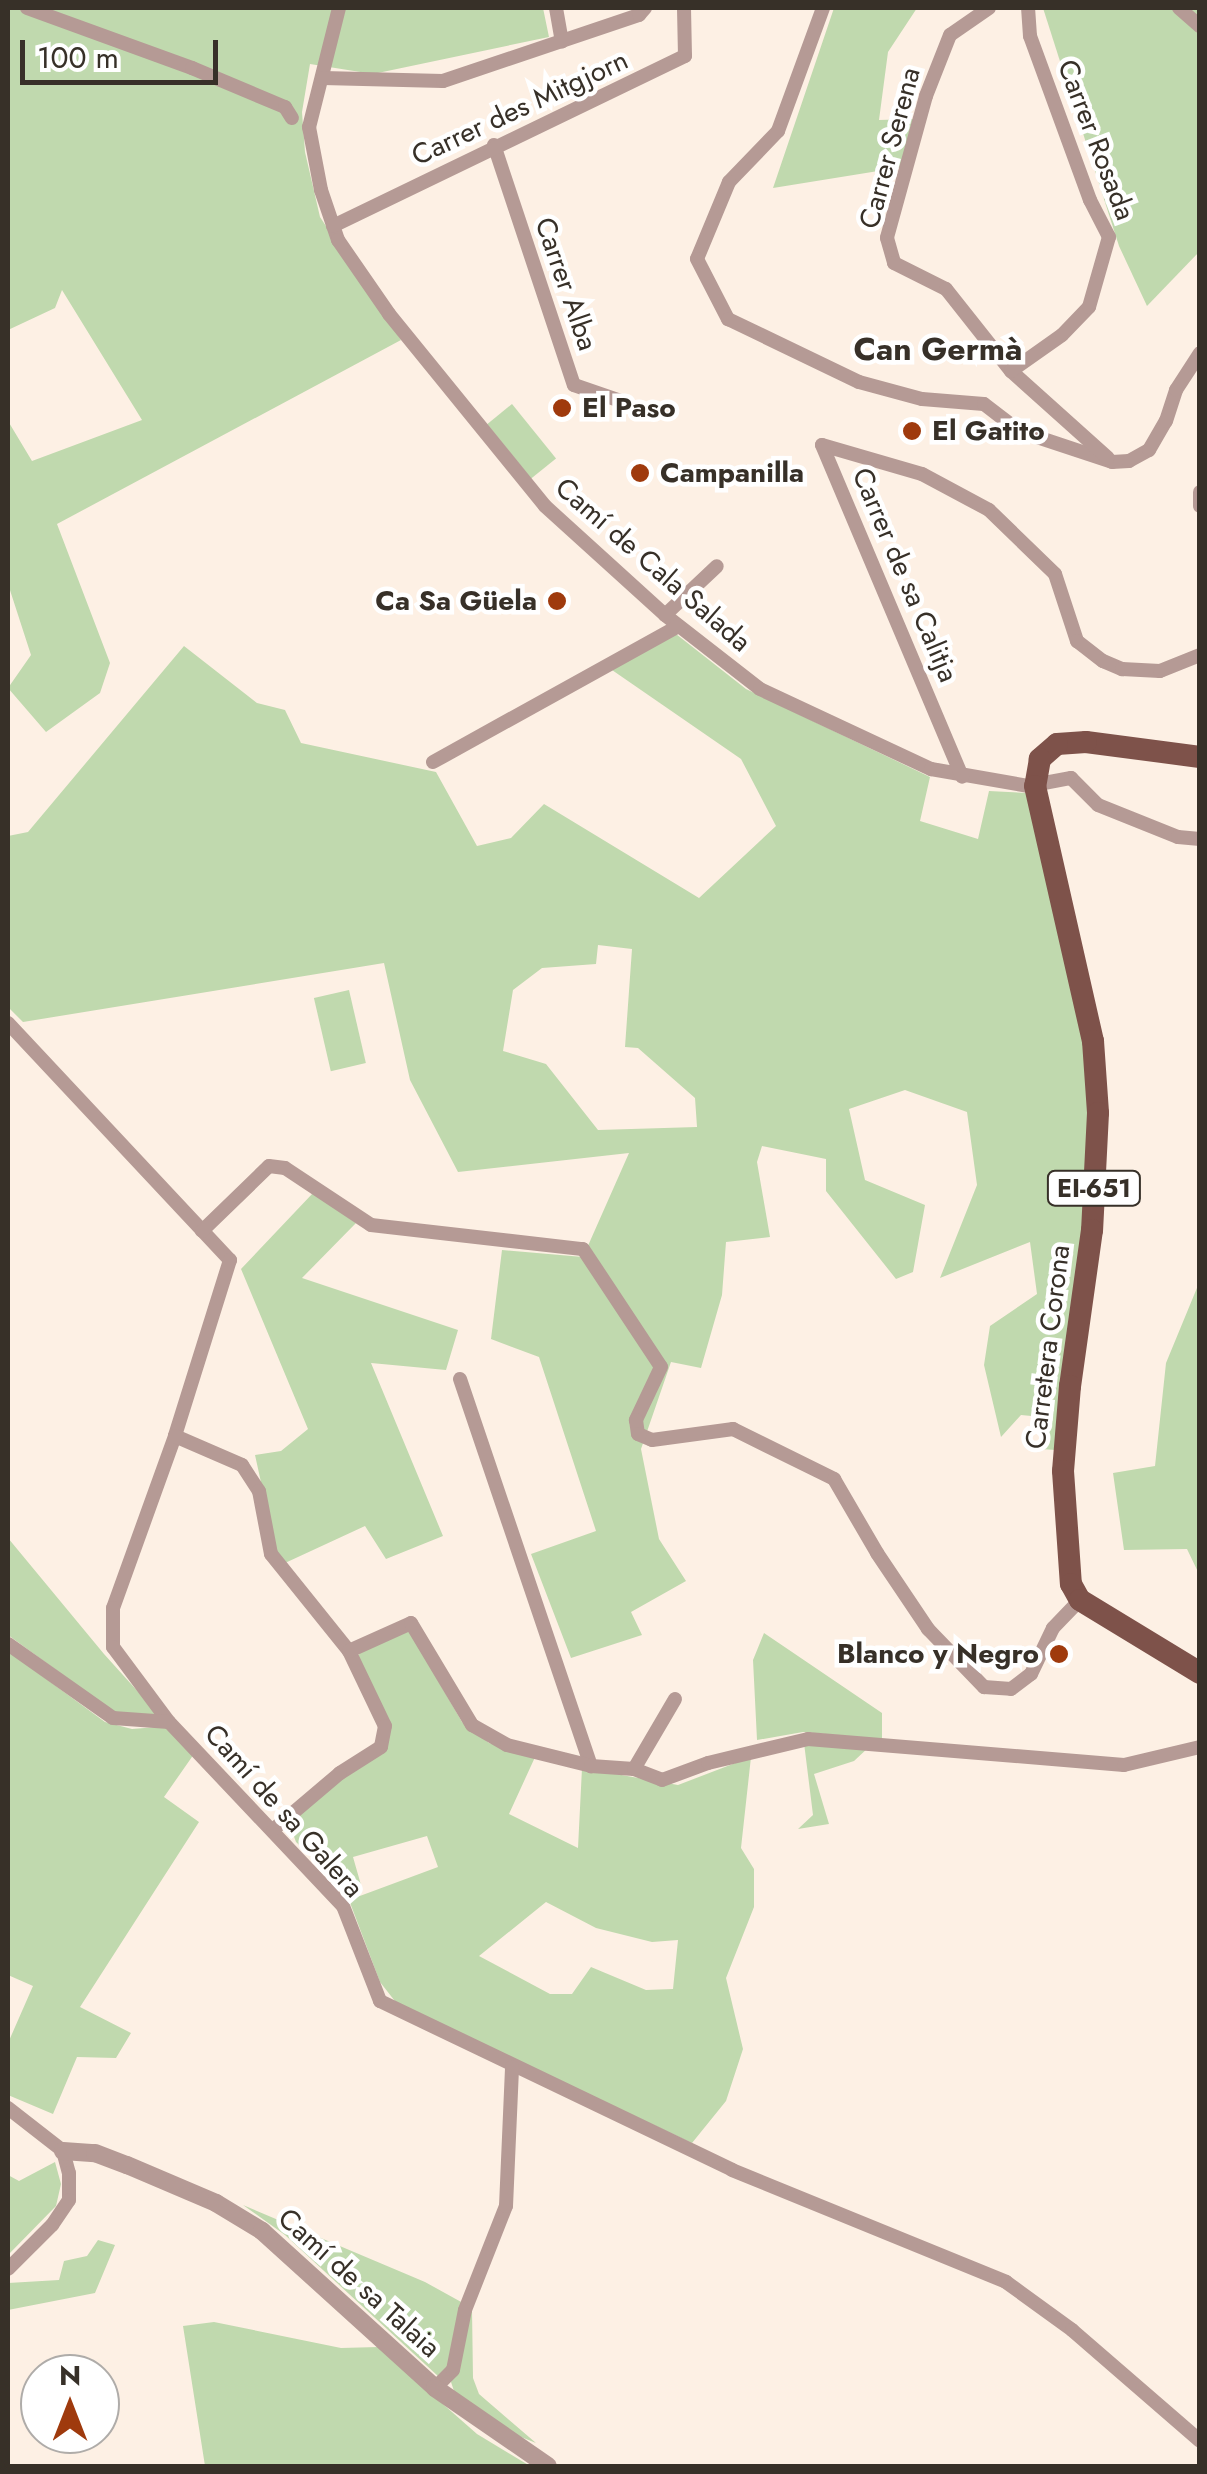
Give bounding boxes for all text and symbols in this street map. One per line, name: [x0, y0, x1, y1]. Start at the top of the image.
scale bar: [25, 20, 222, 82]
text: 100 m: [37, 36, 119, 79]
street label: Carrer des Mitgjorn: [406, 43, 634, 173]
street label: Carrer Rosada: [1050, 55, 1142, 225]
street label: Carrer Serena: [852, 64, 928, 232]
street label: Carrer Alba: [528, 213, 604, 355]
district label: Can Germà: [854, 330, 1022, 368]
place label: El Paso: [582, 391, 676, 425]
marker: El Paso: [551, 397, 573, 419]
place label: El Gatito: [932, 414, 1045, 448]
marker: El Gatito: [901, 420, 923, 442]
place label: Campanilla: [660, 456, 804, 490]
marker: Campanilla: [629, 462, 651, 484]
street label: Carrer de sa Calitja: [845, 463, 965, 687]
street label: Camí de Cala Salada: [548, 471, 758, 659]
place label: Ca Sa Güela: [375, 584, 537, 618]
marker: Ca Sa Güela: [546, 590, 568, 612]
road number: EI-651: [1046, 1168, 1142, 1208]
street label: Carretera Corona: [1019, 1243, 1077, 1451]
place label: Blanco y Negro: [837, 1637, 1039, 1671]
marker: Blanco y Negro: [1048, 1643, 1070, 1665]
street label: Camí de sa Galera: [198, 1718, 370, 1904]
street label: Camí de sa Talaia: [271, 2201, 447, 2365]
north arrow: [20, 2354, 120, 2454]
text: N: [59, 2355, 81, 2396]

